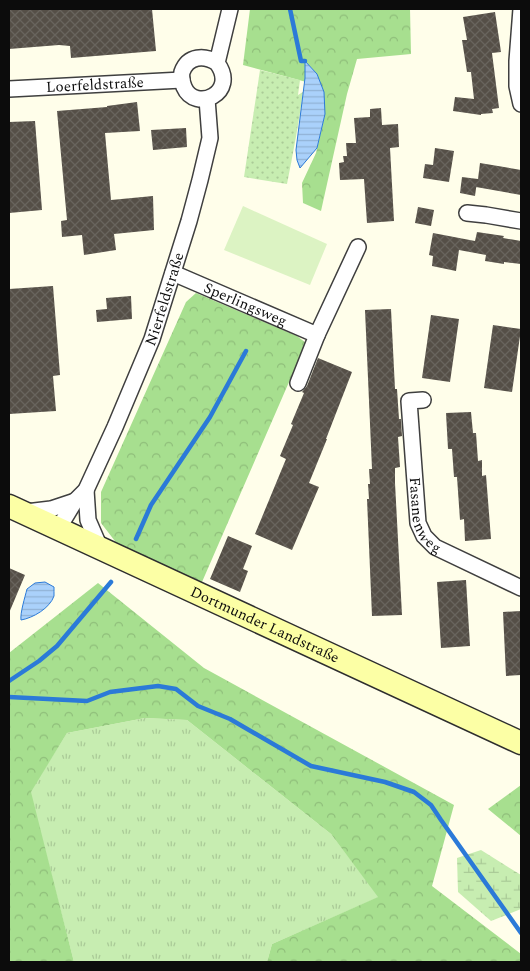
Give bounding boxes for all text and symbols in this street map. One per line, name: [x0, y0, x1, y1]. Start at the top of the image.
street label: Loerfeldstraße: [45, 71, 144, 99]
street label: Nierfeldstraße: [139, 250, 190, 350]
street label: Sperlingsweg: [200, 277, 291, 333]
street label: Fasanenweg: [403, 476, 445, 560]
street label: Dortmunder Landstraße: [186, 580, 343, 669]

